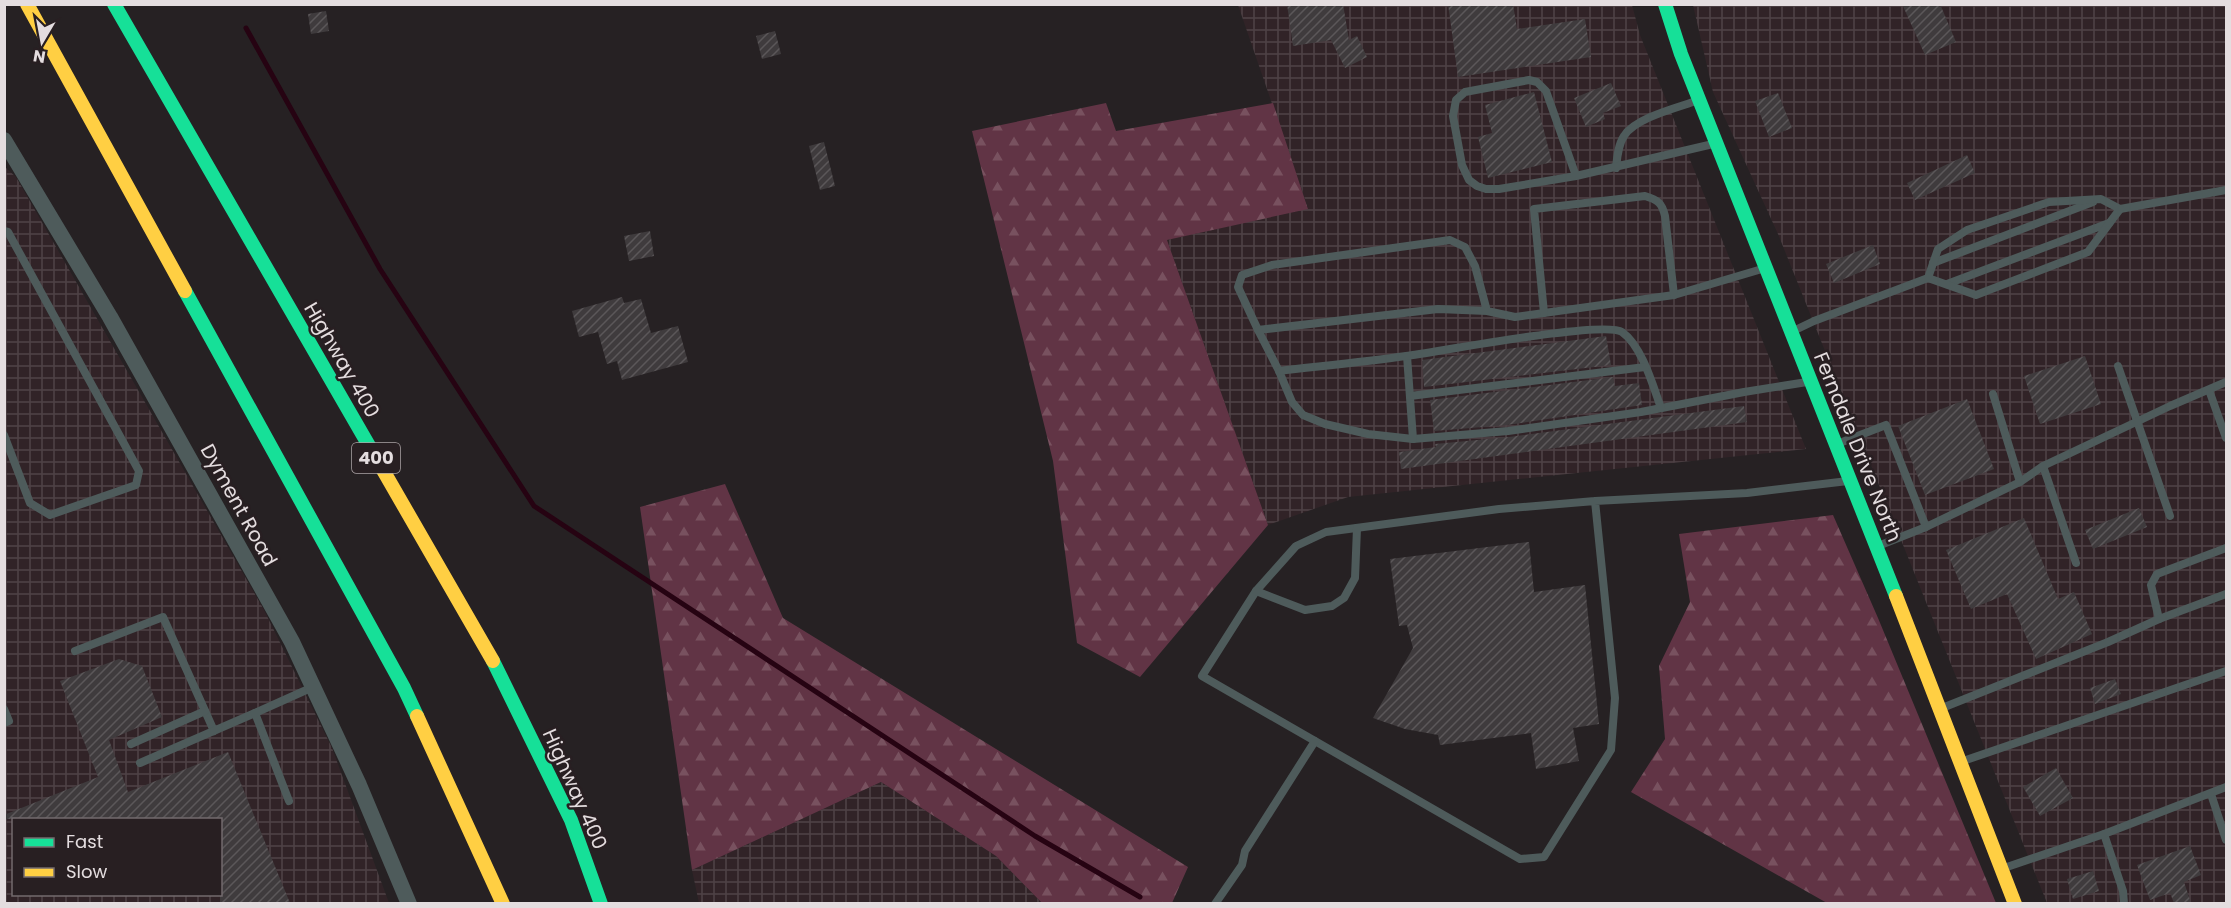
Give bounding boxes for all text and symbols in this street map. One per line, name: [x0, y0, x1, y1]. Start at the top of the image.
north arrow: [12, 12, 72, 72]
text: N: [32, 44, 47, 69]
street label: Highway 400: [298, 297, 386, 423]
street label: Ferndale Drive North: [1807, 348, 1909, 546]
street label: Dyment Road: [194, 439, 284, 571]
road number: 400: [352, 443, 400, 473]
street label: Highway 400: [536, 724, 614, 854]
legend: [12, 818, 222, 896]
text: Fast: [66, 829, 103, 854]
text: Slow: [66, 859, 108, 884]

